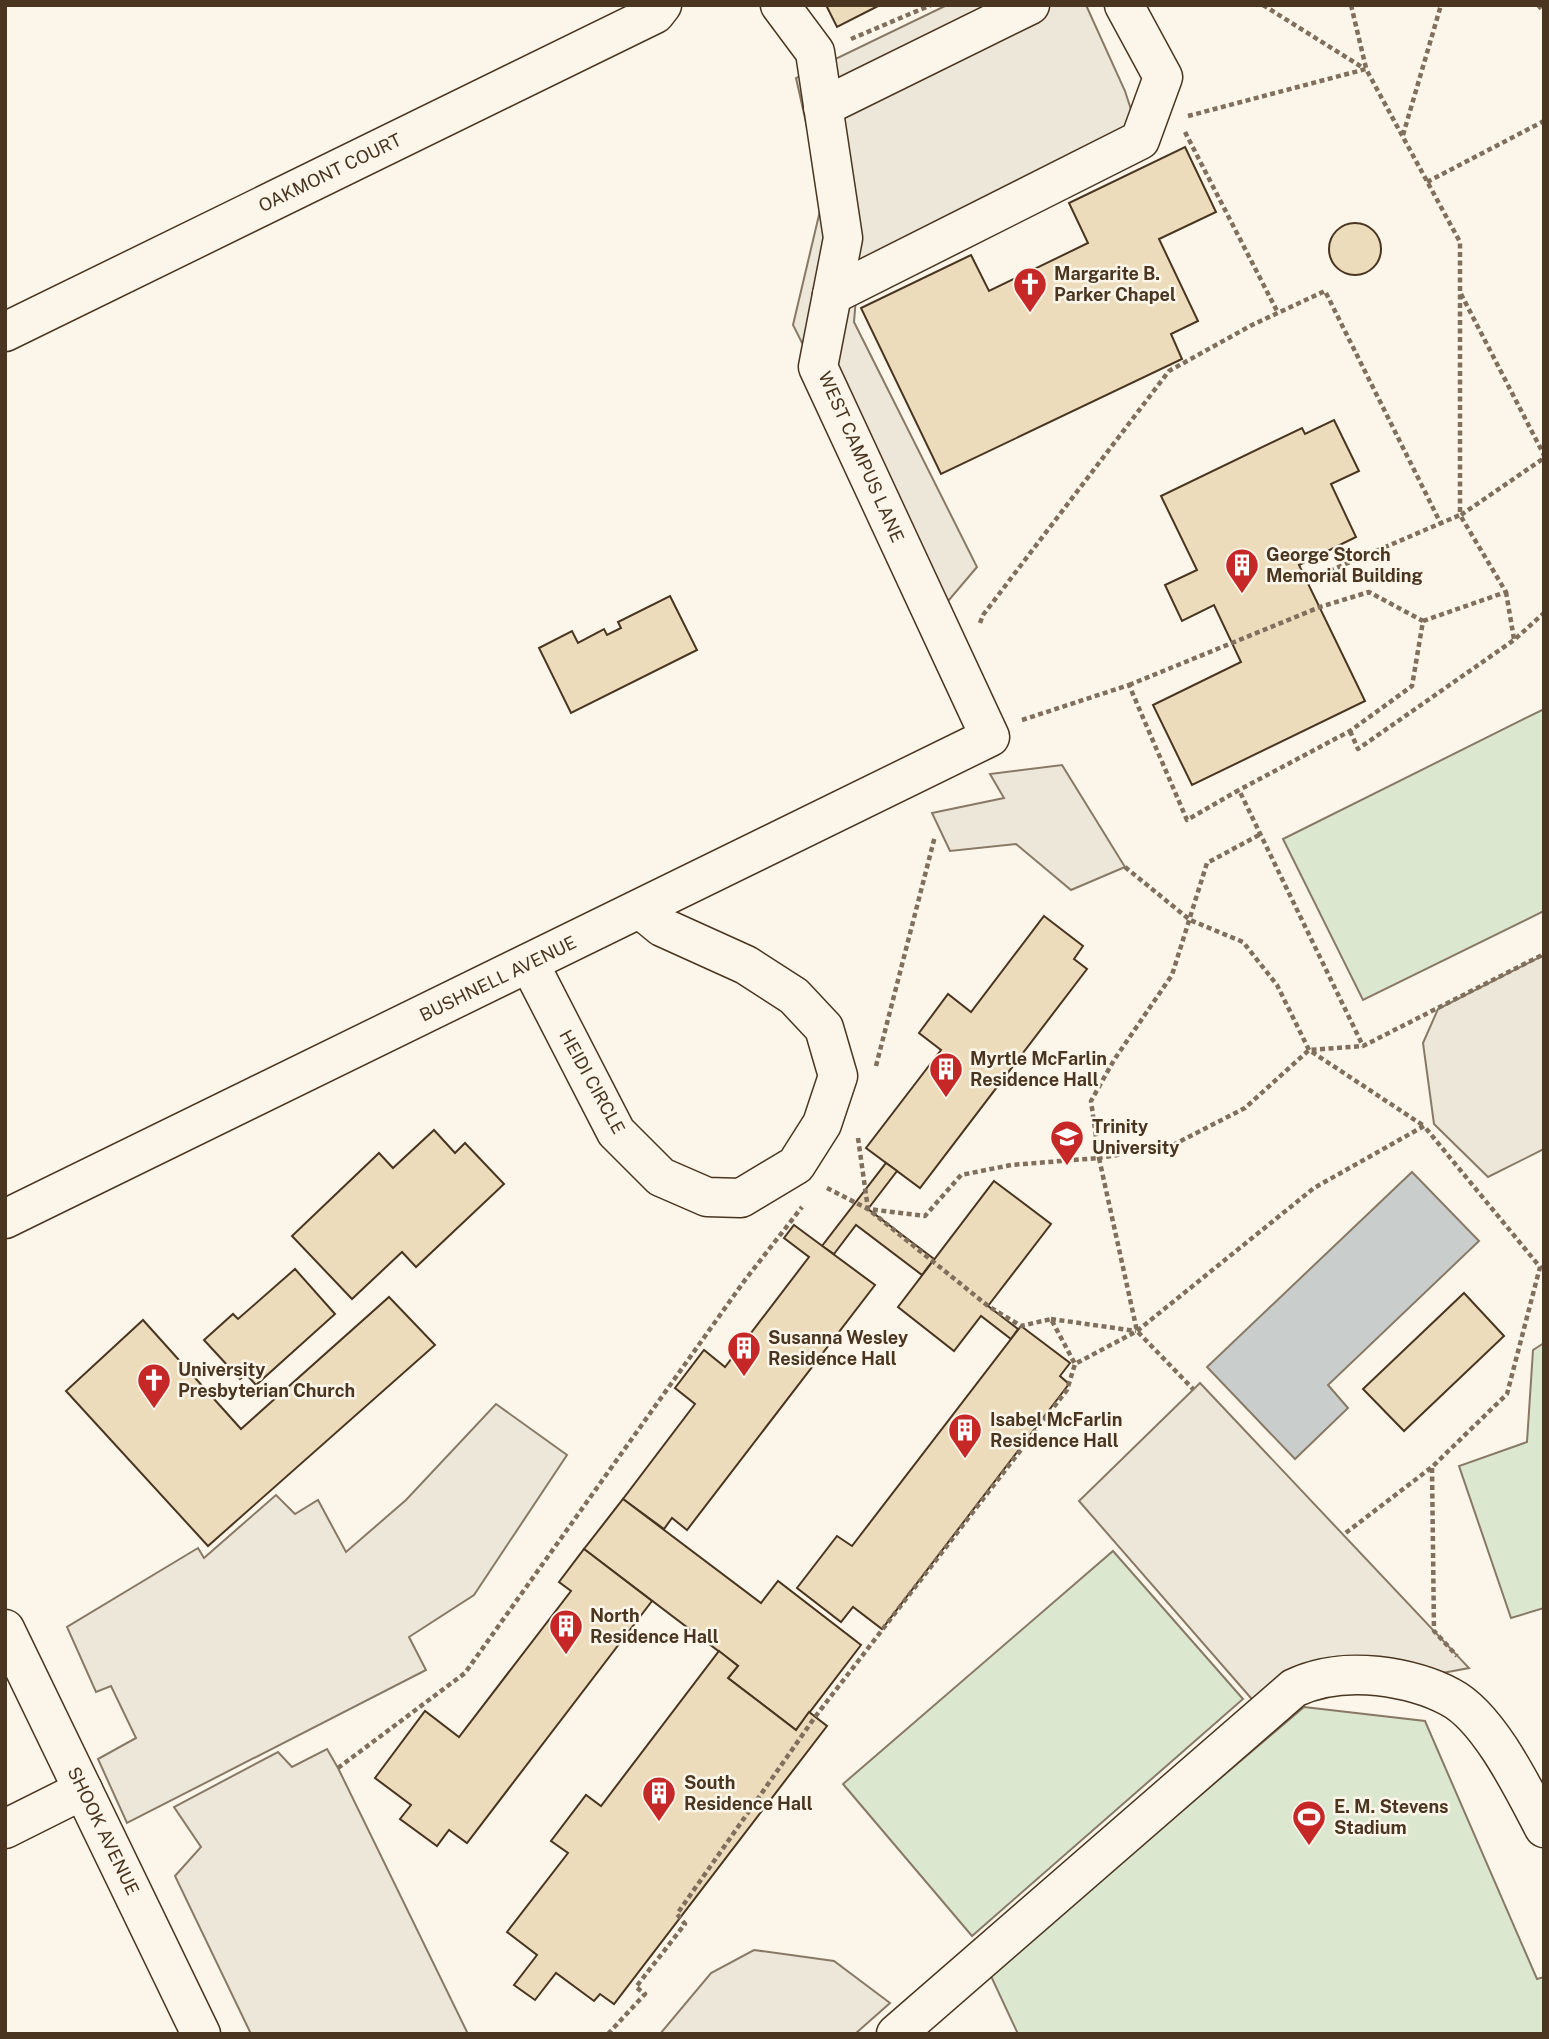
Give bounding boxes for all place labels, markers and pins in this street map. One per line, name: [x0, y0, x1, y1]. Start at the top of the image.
place label: Margarite B. Parker Chapel: [1054, 263, 1176, 305]
church icon: Margarite B. Parker Chapel: [1011, 265, 1049, 314]
place label: George Storch Memorial Building: [1266, 544, 1423, 586]
building icon: George Storch Memorial Building: [1223, 546, 1261, 595]
place label: Myrtle McFarlin Residence Hall: [970, 1048, 1107, 1090]
building icon: Myrtle McFarlin Residence Hall: [927, 1050, 965, 1099]
place label: Trinity University: [1092, 1116, 1179, 1158]
school or university icon: Trinity University: [1048, 1118, 1086, 1167]
place label: Susanna Wesley Residence Hall: [768, 1327, 908, 1369]
building icon: Susanna Wesley Residence Hall: [725, 1329, 763, 1378]
place label: University Presbyterian Church: [178, 1359, 355, 1401]
church icon: University Presbyterian Church: [135, 1361, 173, 1410]
place label: Isabel McFarlin Residence Hall: [990, 1409, 1122, 1451]
building icon: Isabel McFarlin Residence Hall: [946, 1411, 984, 1460]
place label: North Residence Hall: [590, 1605, 719, 1647]
building icon: North Residence Hall: [547, 1607, 585, 1656]
place label: South Residence Hall: [684, 1772, 813, 1814]
building icon: South Residence Hall: [640, 1774, 678, 1823]
place label: E. M. Stevens Stadium: [1334, 1796, 1448, 1838]
sports icon: E. M. Stevens Stadium: [1290, 1798, 1328, 1847]

